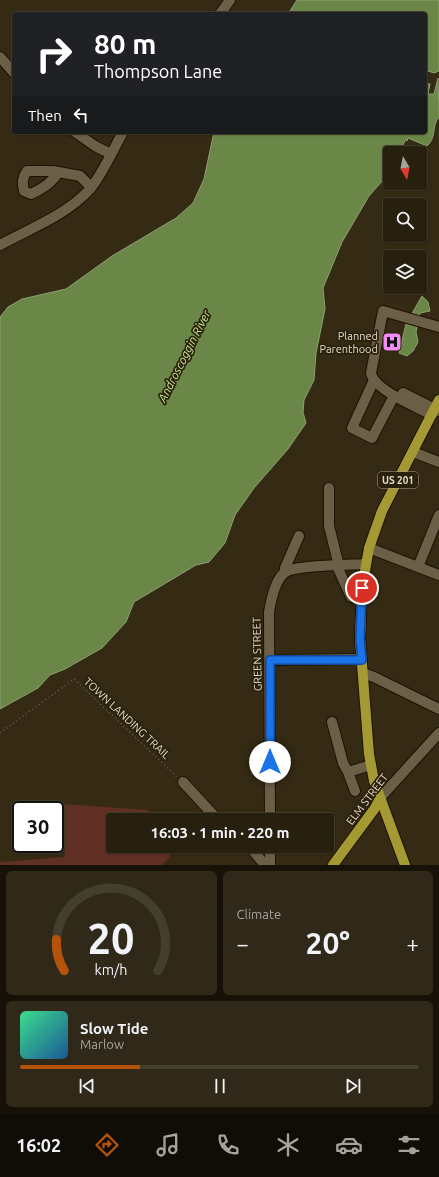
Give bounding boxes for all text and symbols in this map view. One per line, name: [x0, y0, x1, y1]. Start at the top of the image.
icon: right: [28, 28, 80, 80]
text: 80 m: [94, 28, 156, 59]
text: Thompson Lane: [94, 61, 222, 81]
icon: left: [70, 104, 92, 126]
text: Then: [28, 107, 62, 124]
north arrow: [383, 146, 427, 190]
map controls: [383, 146, 427, 294]
button: search: [383, 198, 427, 242]
button: layers: [383, 250, 427, 294]
water label: Androscoggin River: [155, 308, 213, 405]
place label: Planned Parenthood: [319, 330, 378, 355]
hospital icon: Planned Parenthood: [381, 331, 403, 353]
road number: US 201: [378, 472, 418, 488]
pin: [345, 571, 379, 605]
icon: arrive: [351, 577, 373, 599]
street label: GREEN STREET: [250, 617, 264, 691]
street label: TOWN LANDING TRAIL: [82, 675, 173, 761]
position arrow: [249, 741, 291, 783]
street label: ELM STREET: [344, 771, 390, 827]
speed limit sign: 30: [12, 801, 64, 853]
text: 16:03 · 1 min · 220 m: [151, 824, 289, 841]
text: Climate: [237, 907, 281, 921]
text: 20: [88, 915, 135, 962]
text: 20°: [306, 926, 350, 960]
text: −: [237, 931, 249, 956]
text: +: [407, 931, 419, 956]
text: km/h: [95, 962, 128, 978]
text: Slow Tide: [80, 1020, 148, 1037]
text: Marlow: [80, 1037, 124, 1051]
icon: previous: [76, 1075, 98, 1097]
icon: pause: [209, 1075, 231, 1097]
icon: next: [342, 1075, 364, 1097]
icon: directions: [93, 1131, 121, 1159]
icon: music: [154, 1131, 182, 1159]
icon: phone: [214, 1131, 242, 1159]
icon: climate: [274, 1131, 302, 1159]
icon: car: [335, 1131, 363, 1159]
icon: filters: [395, 1131, 423, 1159]
text: 16:02: [16, 1135, 61, 1155]

